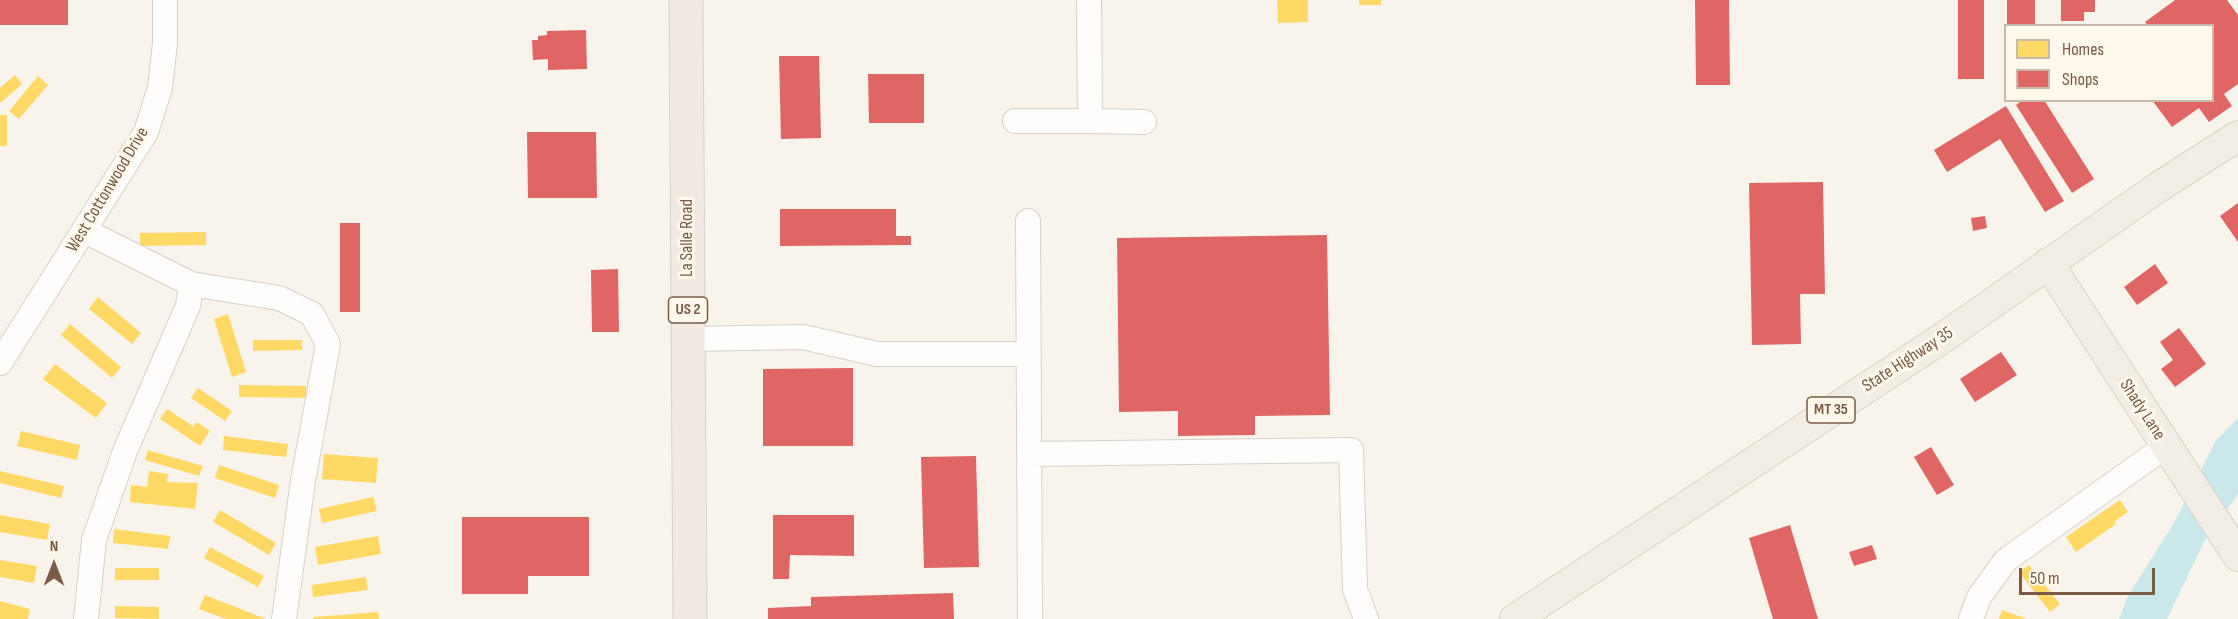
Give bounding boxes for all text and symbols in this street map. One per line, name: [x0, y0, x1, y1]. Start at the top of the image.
legend: [2004, 24, 2214, 102]
text: Homes: [2062, 39, 2104, 60]
text: Shops: [2062, 69, 2099, 90]
street label: West Cottonwood Drive: [62, 123, 154, 257]
street label: La Salle Road: [676, 199, 698, 277]
road number: US 2: [668, 297, 708, 323]
street label: State Highway 35: [1858, 323, 1958, 397]
street label: Shady Lane: [2114, 376, 2170, 444]
road number: MT 35: [1807, 397, 1855, 423]
north arrow: [24, 535, 84, 595]
text: N: [50, 537, 58, 556]
scale bar: [2022, 556, 2158, 594]
text: 50 m: [2030, 568, 2060, 589]

